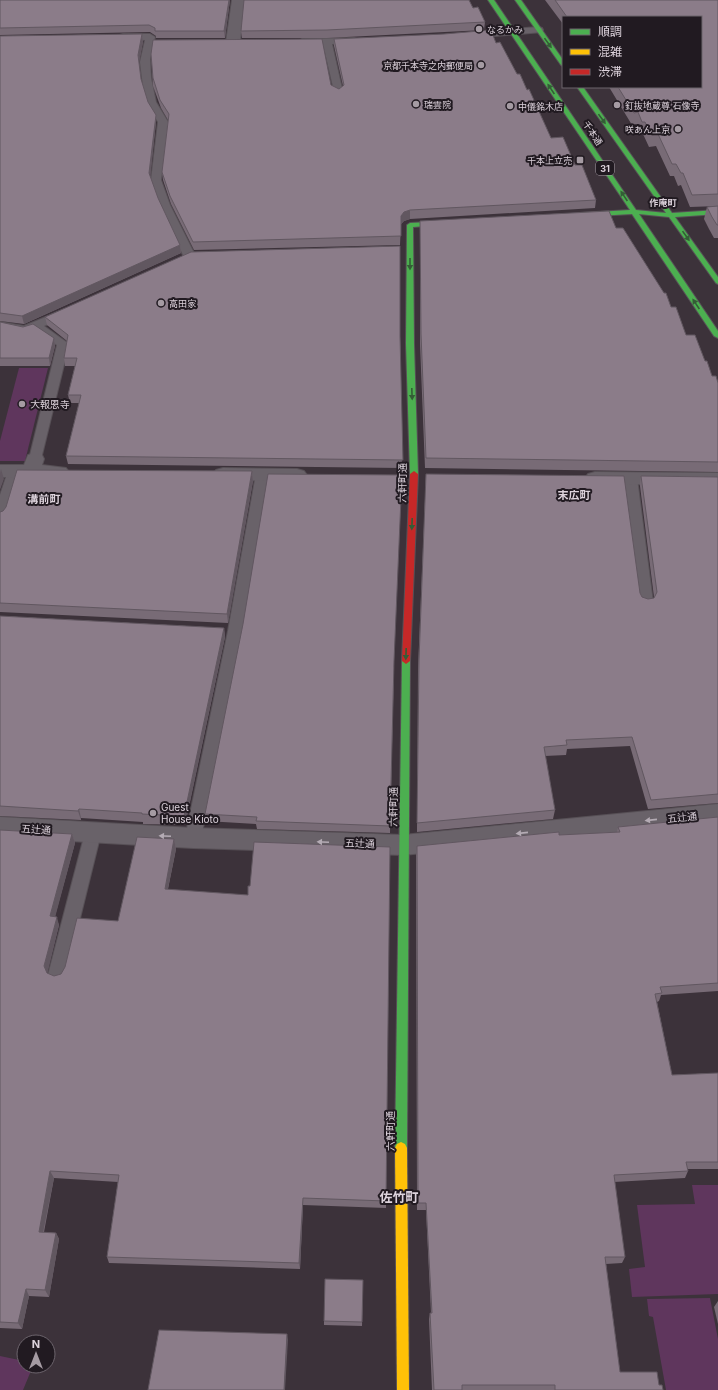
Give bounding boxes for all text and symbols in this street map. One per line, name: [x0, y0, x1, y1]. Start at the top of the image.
legend: [562, 16, 702, 88]
marker: なるかみ: [474, 24, 484, 34]
place label: なるかみ: [487, 24, 523, 35]
text: 順調: [598, 24, 622, 39]
one-way arrow: [544, 38, 553, 49]
text: 混雑: [598, 44, 622, 59]
place label: 京都千本寺之内郵便局: [383, 60, 473, 71]
marker: 京都千本寺之内郵便局: [476, 60, 486, 70]
text: 渋滞: [598, 64, 622, 79]
one-way arrow: [547, 84, 555, 94]
marker: 瑞雲院: [411, 99, 421, 109]
place label: 瑞雲院: [424, 99, 451, 110]
marker: 釘抜地蔵尊 石像寺: [612, 100, 622, 110]
place label: 釘抜地蔵尊 石像寺: [625, 100, 700, 111]
marker: 中儀銘木店: [505, 101, 515, 111]
place label: 中儀銘木店: [518, 101, 563, 112]
one-way arrow: [598, 113, 607, 124]
street label: 千本通: [581, 119, 605, 147]
place label: 咲あん上京: [625, 124, 670, 135]
marker: 咲あん上京: [673, 124, 683, 134]
place label: 千本上立売: [527, 155, 572, 166]
marker: 千本上立売: [575, 155, 585, 165]
road number: 31: [596, 161, 614, 175]
one-way arrow: [620, 191, 628, 201]
district label: 作庵町: [648, 197, 677, 208]
one-way arrow: [682, 231, 690, 241]
one-way arrow: [407, 258, 413, 271]
marker: 高田家: [156, 298, 166, 308]
place label: 高田家: [169, 298, 197, 309]
one-way arrow: [692, 299, 700, 309]
one-way arrow: [408, 388, 415, 400]
place label: 大報恩寺: [30, 398, 70, 410]
marker: 大報恩寺: [17, 399, 27, 409]
street label: 六軒町通: [396, 463, 408, 503]
district label: 末広町: [558, 488, 591, 502]
district label: 溝前町: [28, 492, 61, 506]
one-way arrow: [409, 518, 415, 531]
one-way arrow: [403, 648, 410, 660]
street label: 六軒町通: [387, 787, 399, 827]
place label: Guest House Kioto: [161, 801, 219, 825]
marker: Guest House Kioto: [148, 808, 158, 818]
street label: 五辻通: [666, 809, 698, 825]
one-way arrow: [645, 817, 657, 824]
street label: 五辻通: [21, 822, 51, 836]
one-way arrow: [516, 830, 528, 836]
one-way arrow: [159, 833, 171, 840]
street label: 五辻通: [345, 836, 375, 850]
one-way arrow: [316, 839, 329, 845]
street label: 六軒町通: [384, 1111, 396, 1151]
district label: 佐竹町: [379, 1189, 419, 1205]
north arrow: [16, 1334, 56, 1374]
text: N: [32, 1337, 40, 1351]

